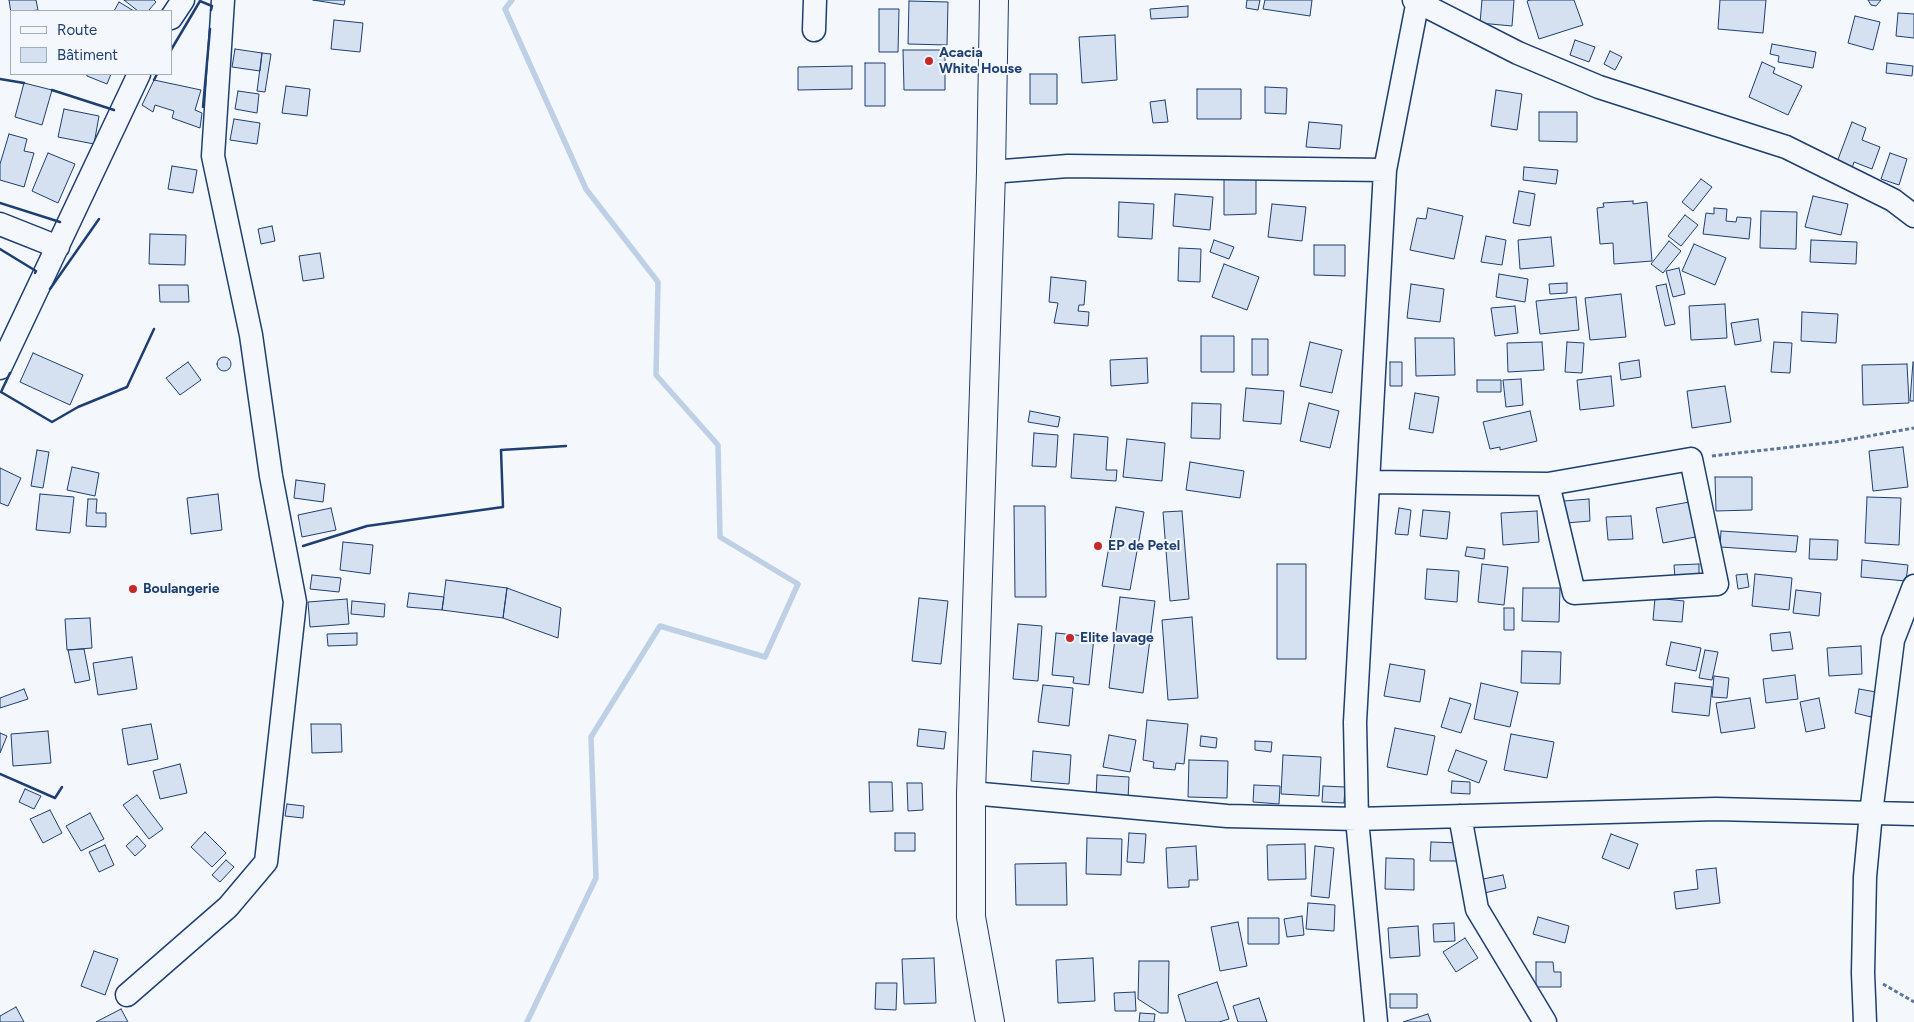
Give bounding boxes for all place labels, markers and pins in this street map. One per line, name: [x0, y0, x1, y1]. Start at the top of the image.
place label: Acacia White House: [939, 45, 1022, 78]
marker: Acacia White House: [923, 55, 935, 67]
place label: EP de Petel: [1108, 538, 1180, 554]
marker: EP de Petel: [1092, 540, 1104, 552]
place label: Boulangerie: [143, 581, 219, 597]
marker: Boulangerie: [127, 583, 139, 595]
place label: Elite lavage: [1080, 630, 1154, 646]
marker: Elite lavage: [1064, 632, 1076, 644]

